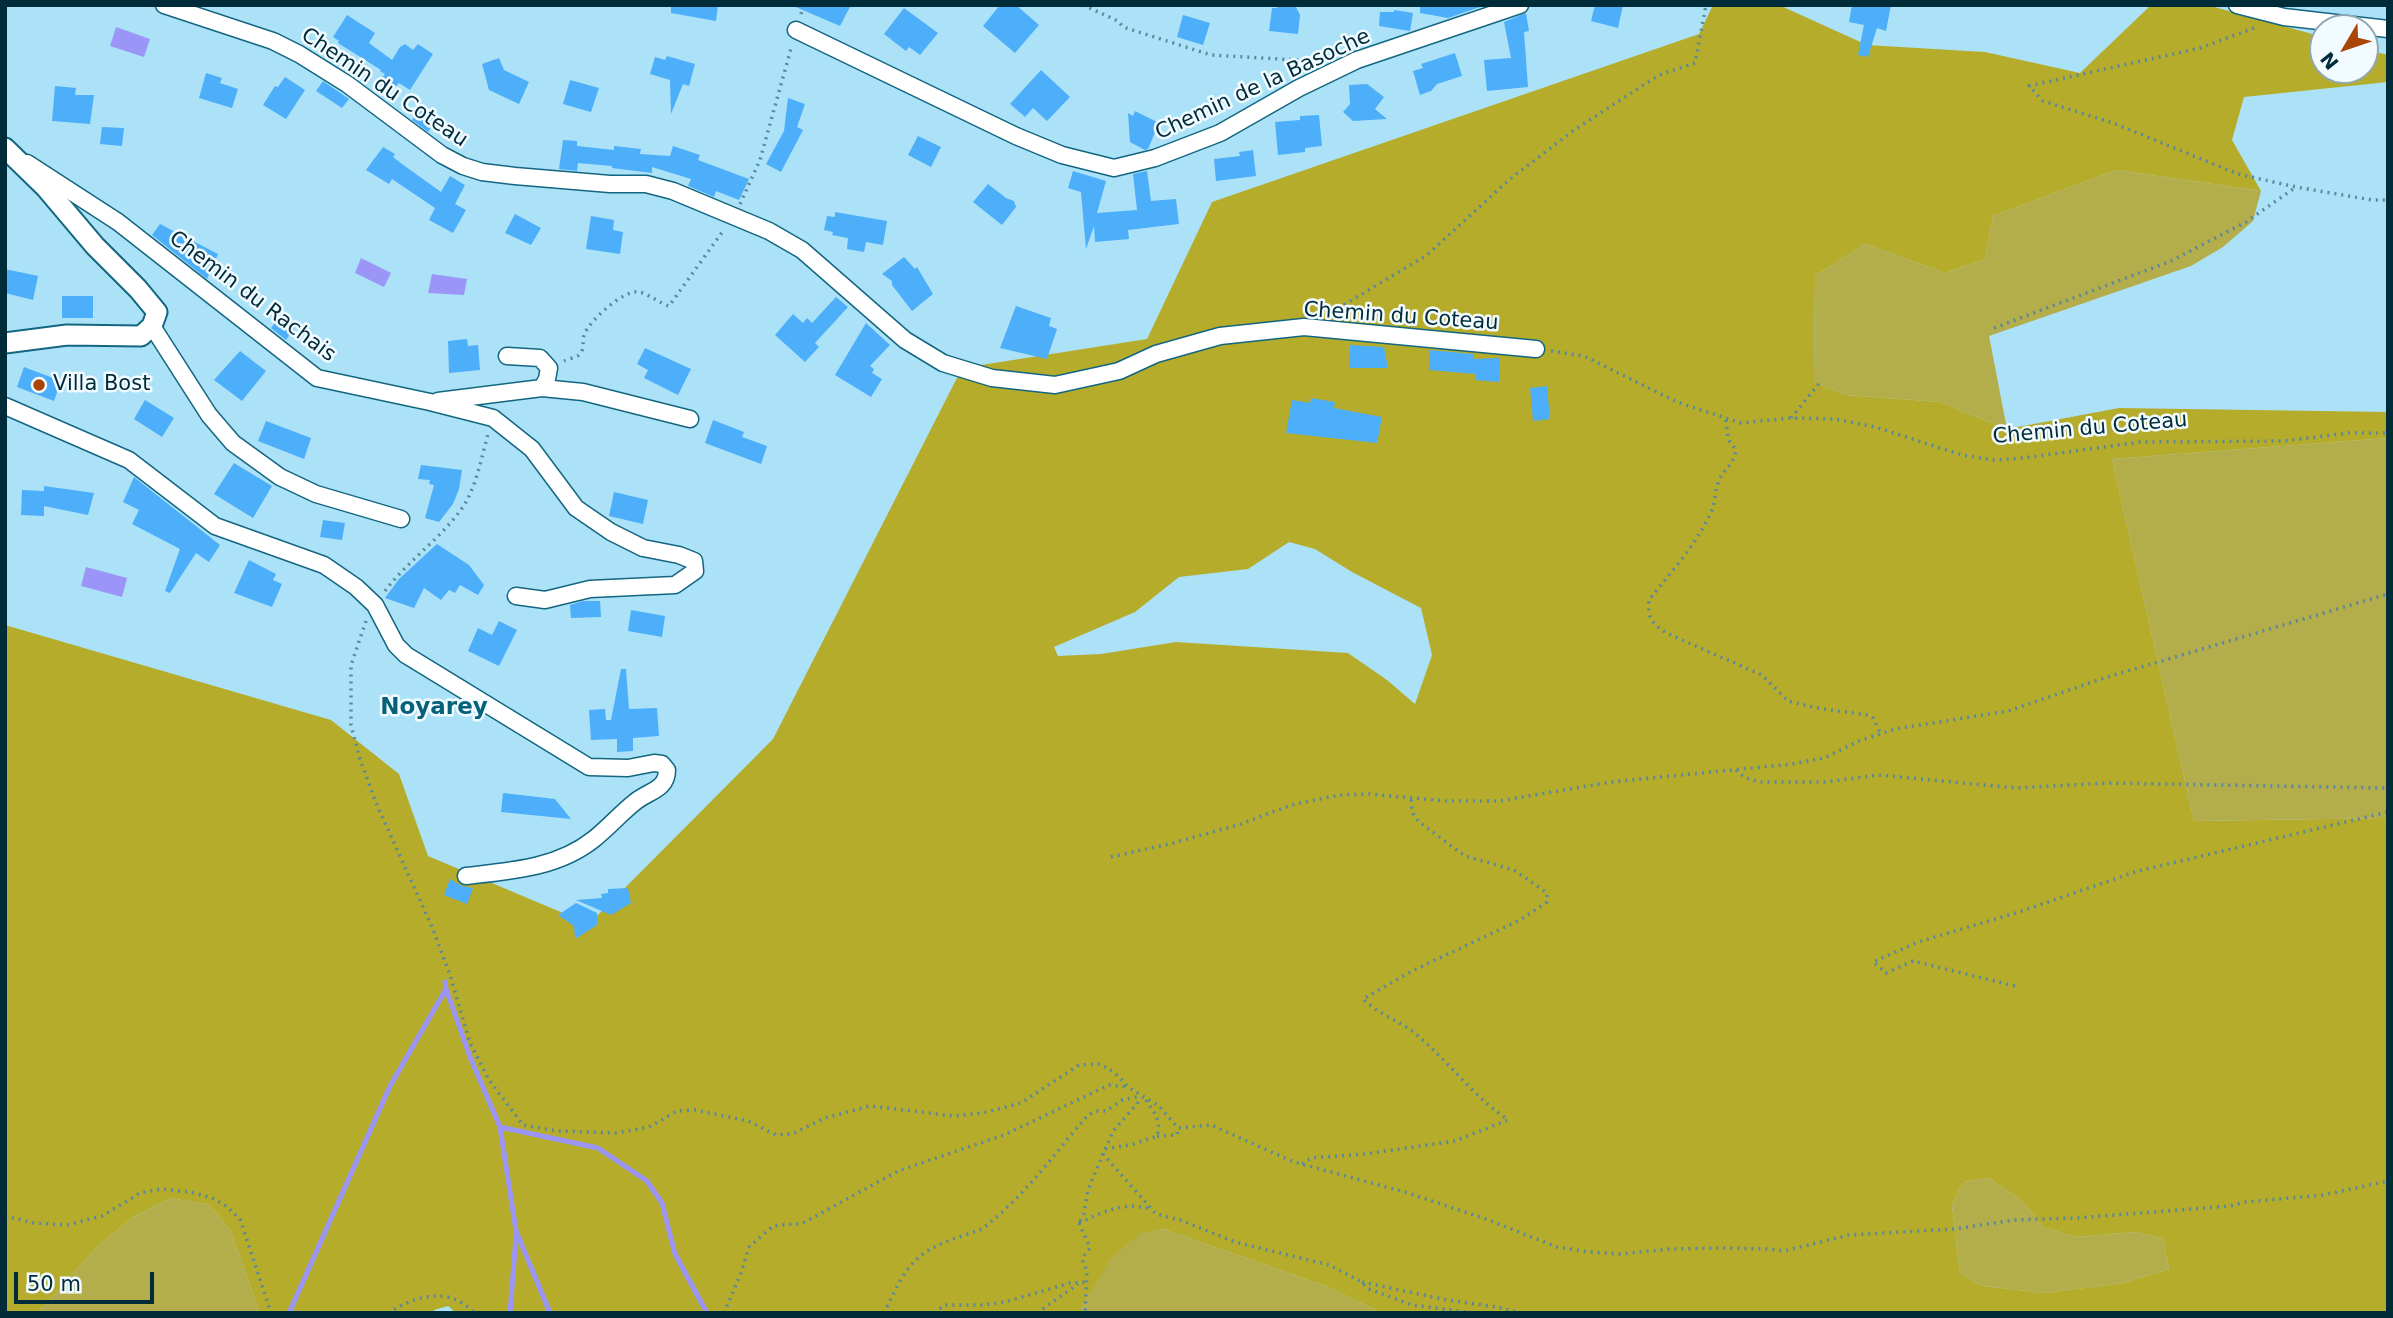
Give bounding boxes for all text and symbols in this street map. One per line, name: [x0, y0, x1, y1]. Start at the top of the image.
north arrow: [2309, 14, 2379, 84]
street label: Chemin du Coteau: [296, 23, 472, 153]
street label: Chemin de la Basoche: [1151, 24, 1375, 146]
text: N: [2316, 48, 2343, 74]
street label: Chemin du Rachais: [164, 226, 340, 368]
street label: Chemin du Coteau: [1303, 298, 1499, 336]
place label: Villa Bost: [53, 372, 150, 398]
marker: Villa Bost: [31, 377, 47, 393]
street label: Chemin du Coteau: [1992, 408, 2188, 450]
district label: Noyarey: [380, 694, 488, 722]
scale bar: [18, 1258, 158, 1302]
text: 50 m: [27, 1272, 81, 1296]

